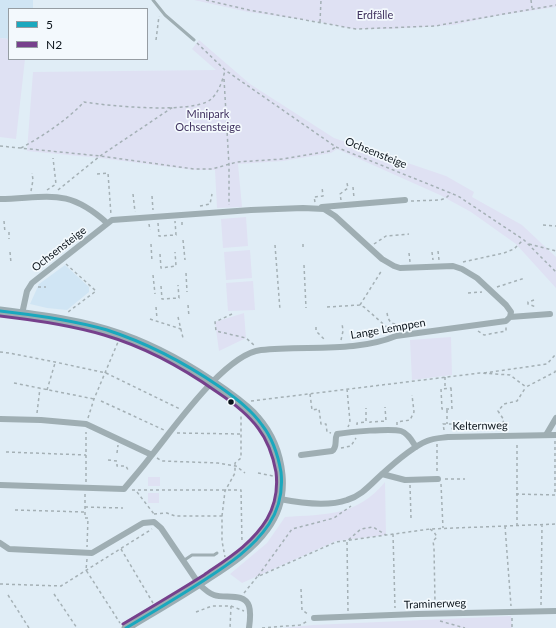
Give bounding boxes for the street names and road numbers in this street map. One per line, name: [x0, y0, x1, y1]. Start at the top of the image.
street label: Ochsensteige: [343, 135, 409, 171]
street label: Ochsensteige: [29, 224, 89, 274]
street label: Lange Lemppen: [349, 316, 427, 342]
street label: Kelternweg: [452, 419, 508, 433]
street label: Traminerweg: [404, 596, 466, 612]

